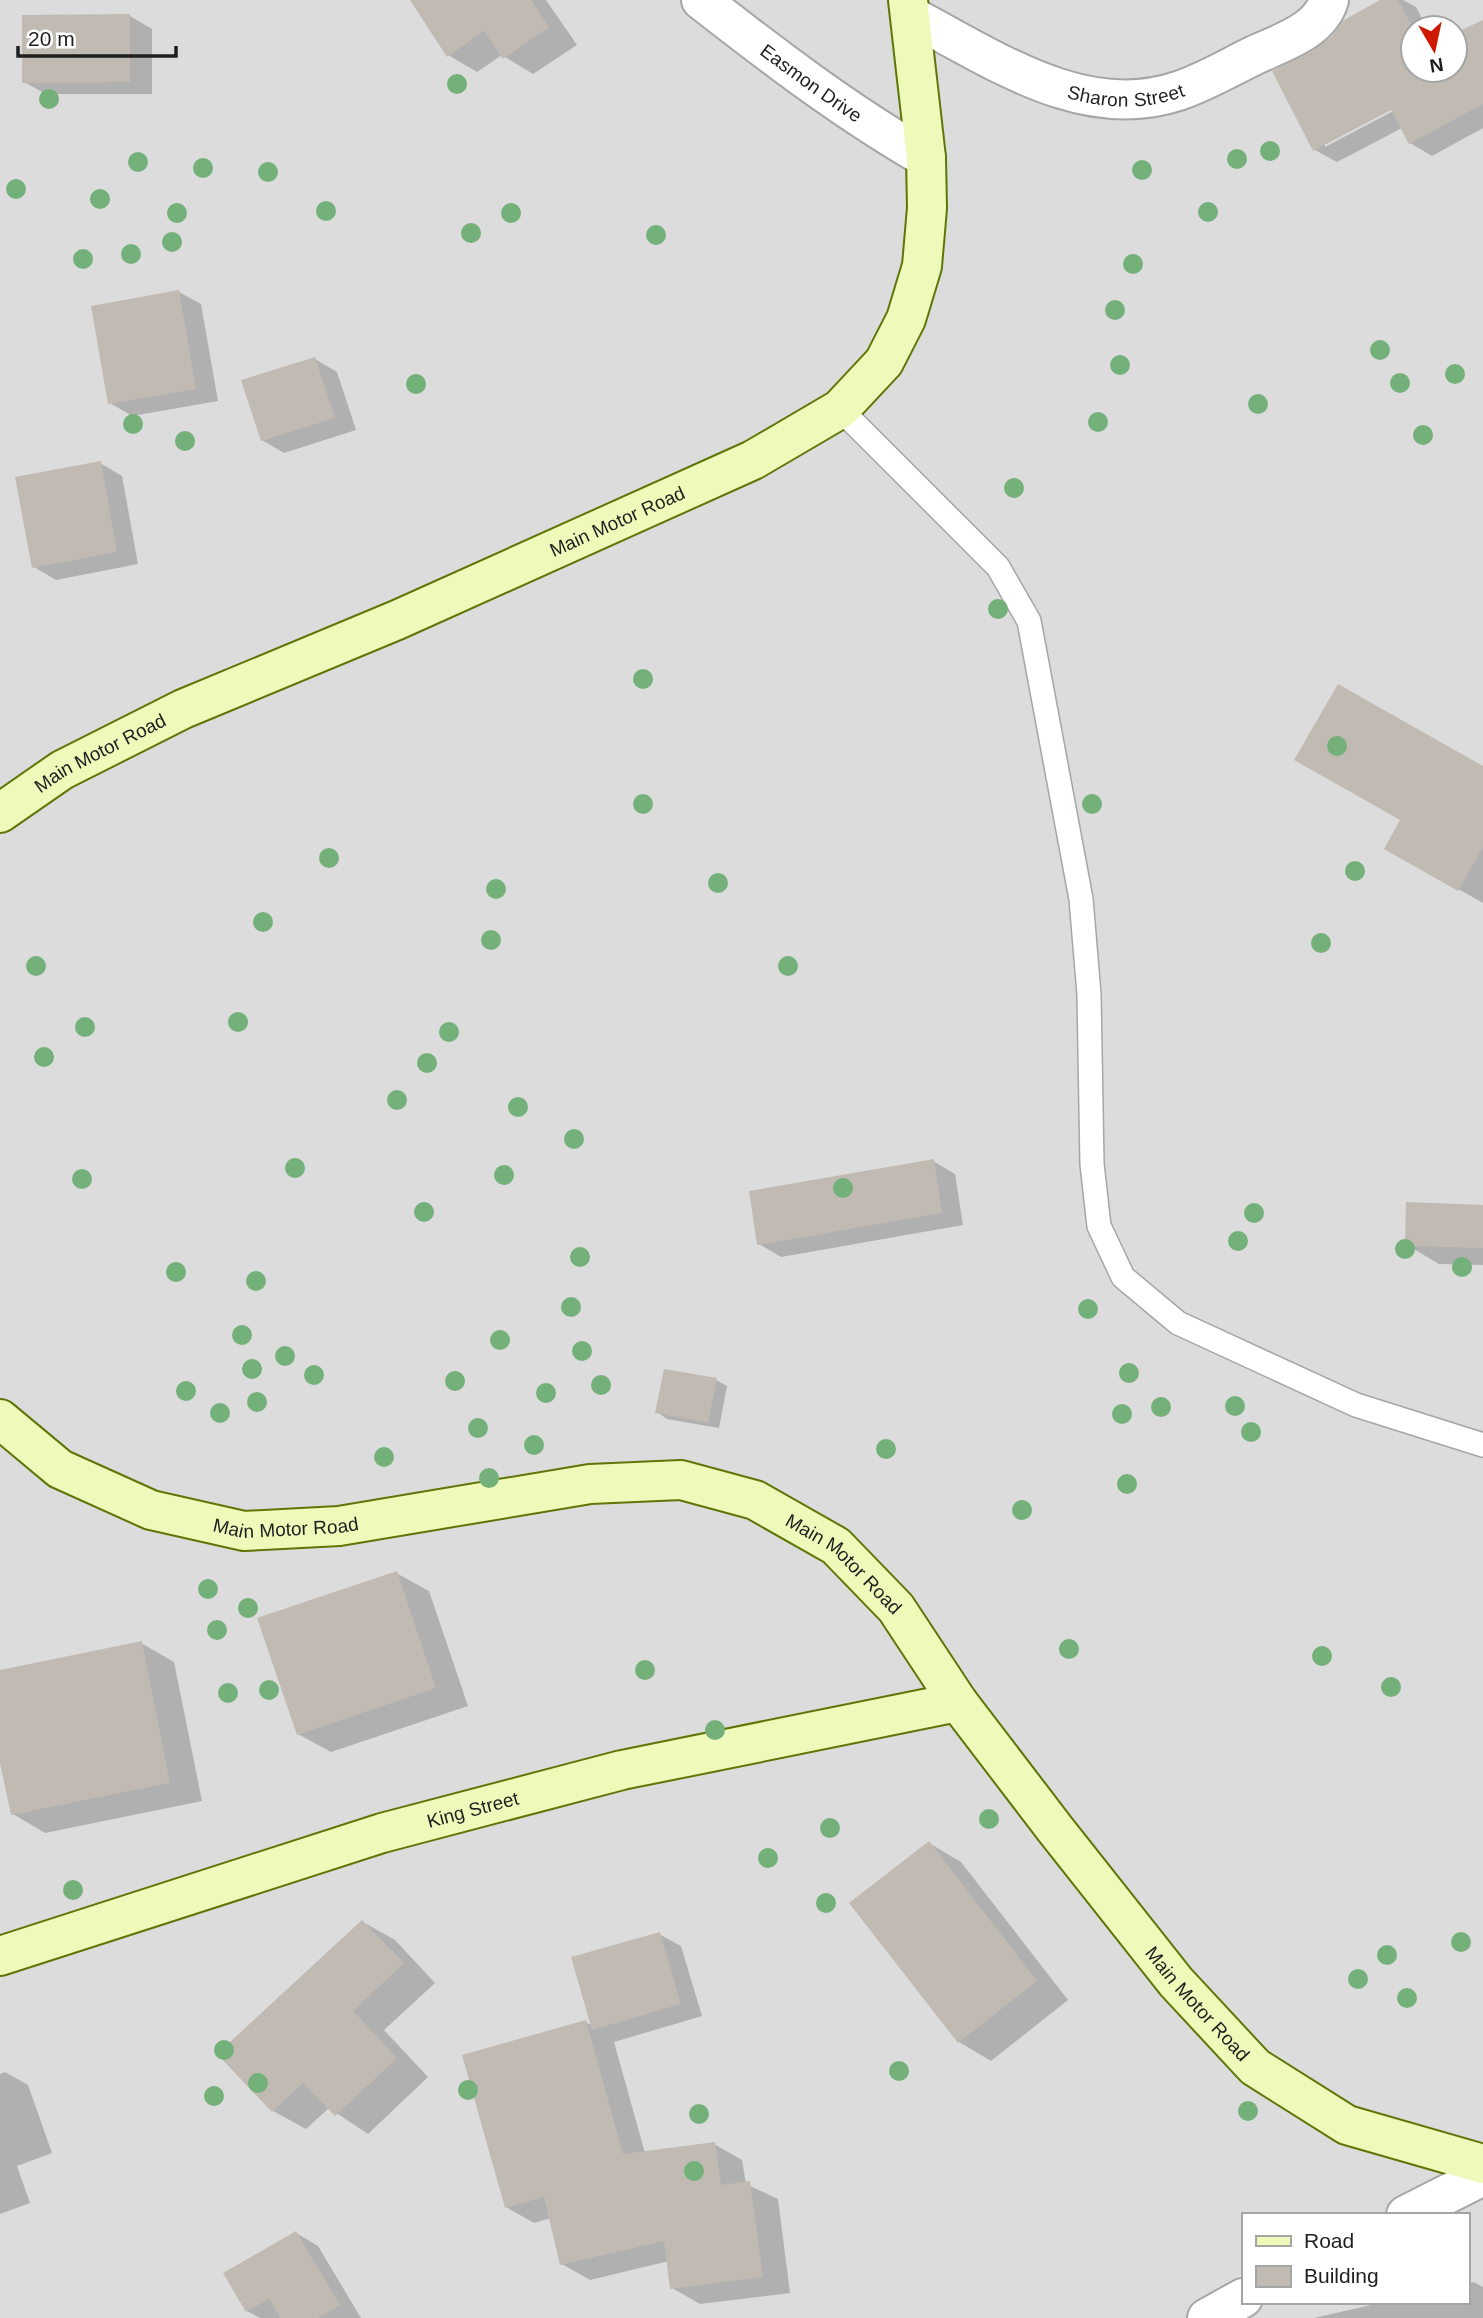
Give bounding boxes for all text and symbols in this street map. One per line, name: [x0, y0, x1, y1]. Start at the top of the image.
scale bar: [18, 14, 175, 58]
north arrow: [1399, 14, 1469, 84]
text: 20 m: [28, 27, 75, 50]
street label: Easmon Drive: [757, 39, 866, 126]
text: N: [1428, 54, 1445, 77]
street label: Sharon Street: [1065, 79, 1187, 110]
street label: Main Motor Road: [546, 482, 688, 561]
street label: Main Motor Road: [30, 709, 169, 797]
street label: Main Motor Road: [782, 1509, 906, 1618]
street label: Main Motor Road: [211, 1512, 360, 1542]
street label: King Street: [424, 1787, 521, 1831]
street label: Main Motor Road: [1141, 1942, 1254, 2065]
legend: [1242, 2213, 1469, 2304]
text: Road: [1304, 2229, 1354, 2252]
text: Building: [1304, 2264, 1379, 2287]

